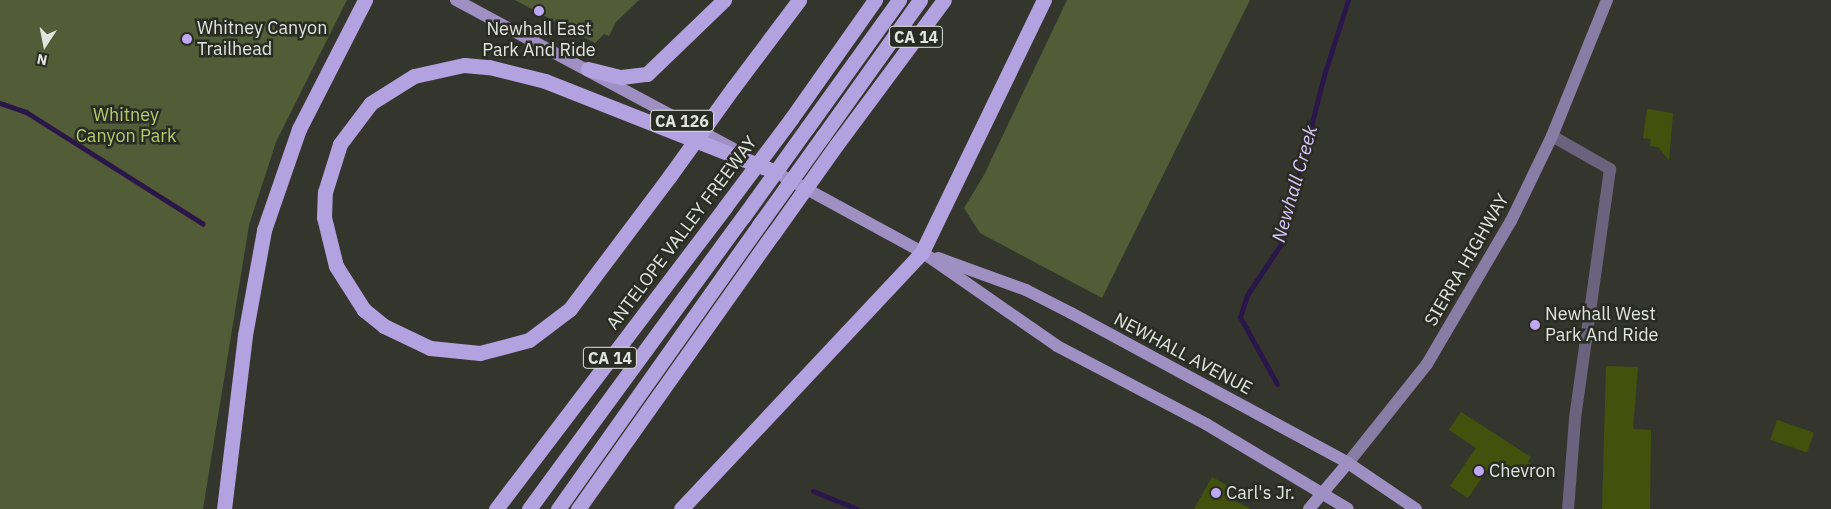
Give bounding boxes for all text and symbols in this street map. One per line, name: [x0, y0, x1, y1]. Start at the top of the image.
marker: Newhall East Park And Ride: [533, 5, 545, 17]
place label: Whitney Canyon Trailhead: [197, 18, 327, 60]
place label: Newhall East Park And Ride: [482, 19, 596, 62]
north arrow: [20, 20, 70, 70]
road number: CA 14: [888, 24, 944, 51]
marker: Whitney Canyon Trailhead: [181, 33, 193, 45]
text: N: [35, 50, 49, 70]
park label: Whitney Canyon Park: [76, 105, 176, 148]
road number: CA 126: [650, 108, 714, 134]
water label: Newhall Creek: [1267, 123, 1323, 245]
street label: ANTELOPE VALLEY FREEWAY: [602, 132, 762, 334]
street label: SIERRA HIGHWAY: [1420, 190, 1514, 330]
place label: Newhall West Park And Ride: [1545, 304, 1658, 346]
street label: NEWHALL AVENUE: [1110, 308, 1256, 400]
marker: Newhall West Park And Ride: [1529, 319, 1541, 331]
road number: CA 14: [582, 344, 638, 372]
place label: Chevron: [1489, 460, 1556, 482]
marker: Chevron: [1473, 465, 1485, 477]
place label: Carl's Jr.: [1226, 482, 1295, 504]
marker: Carl's Jr.: [1210, 487, 1222, 499]

